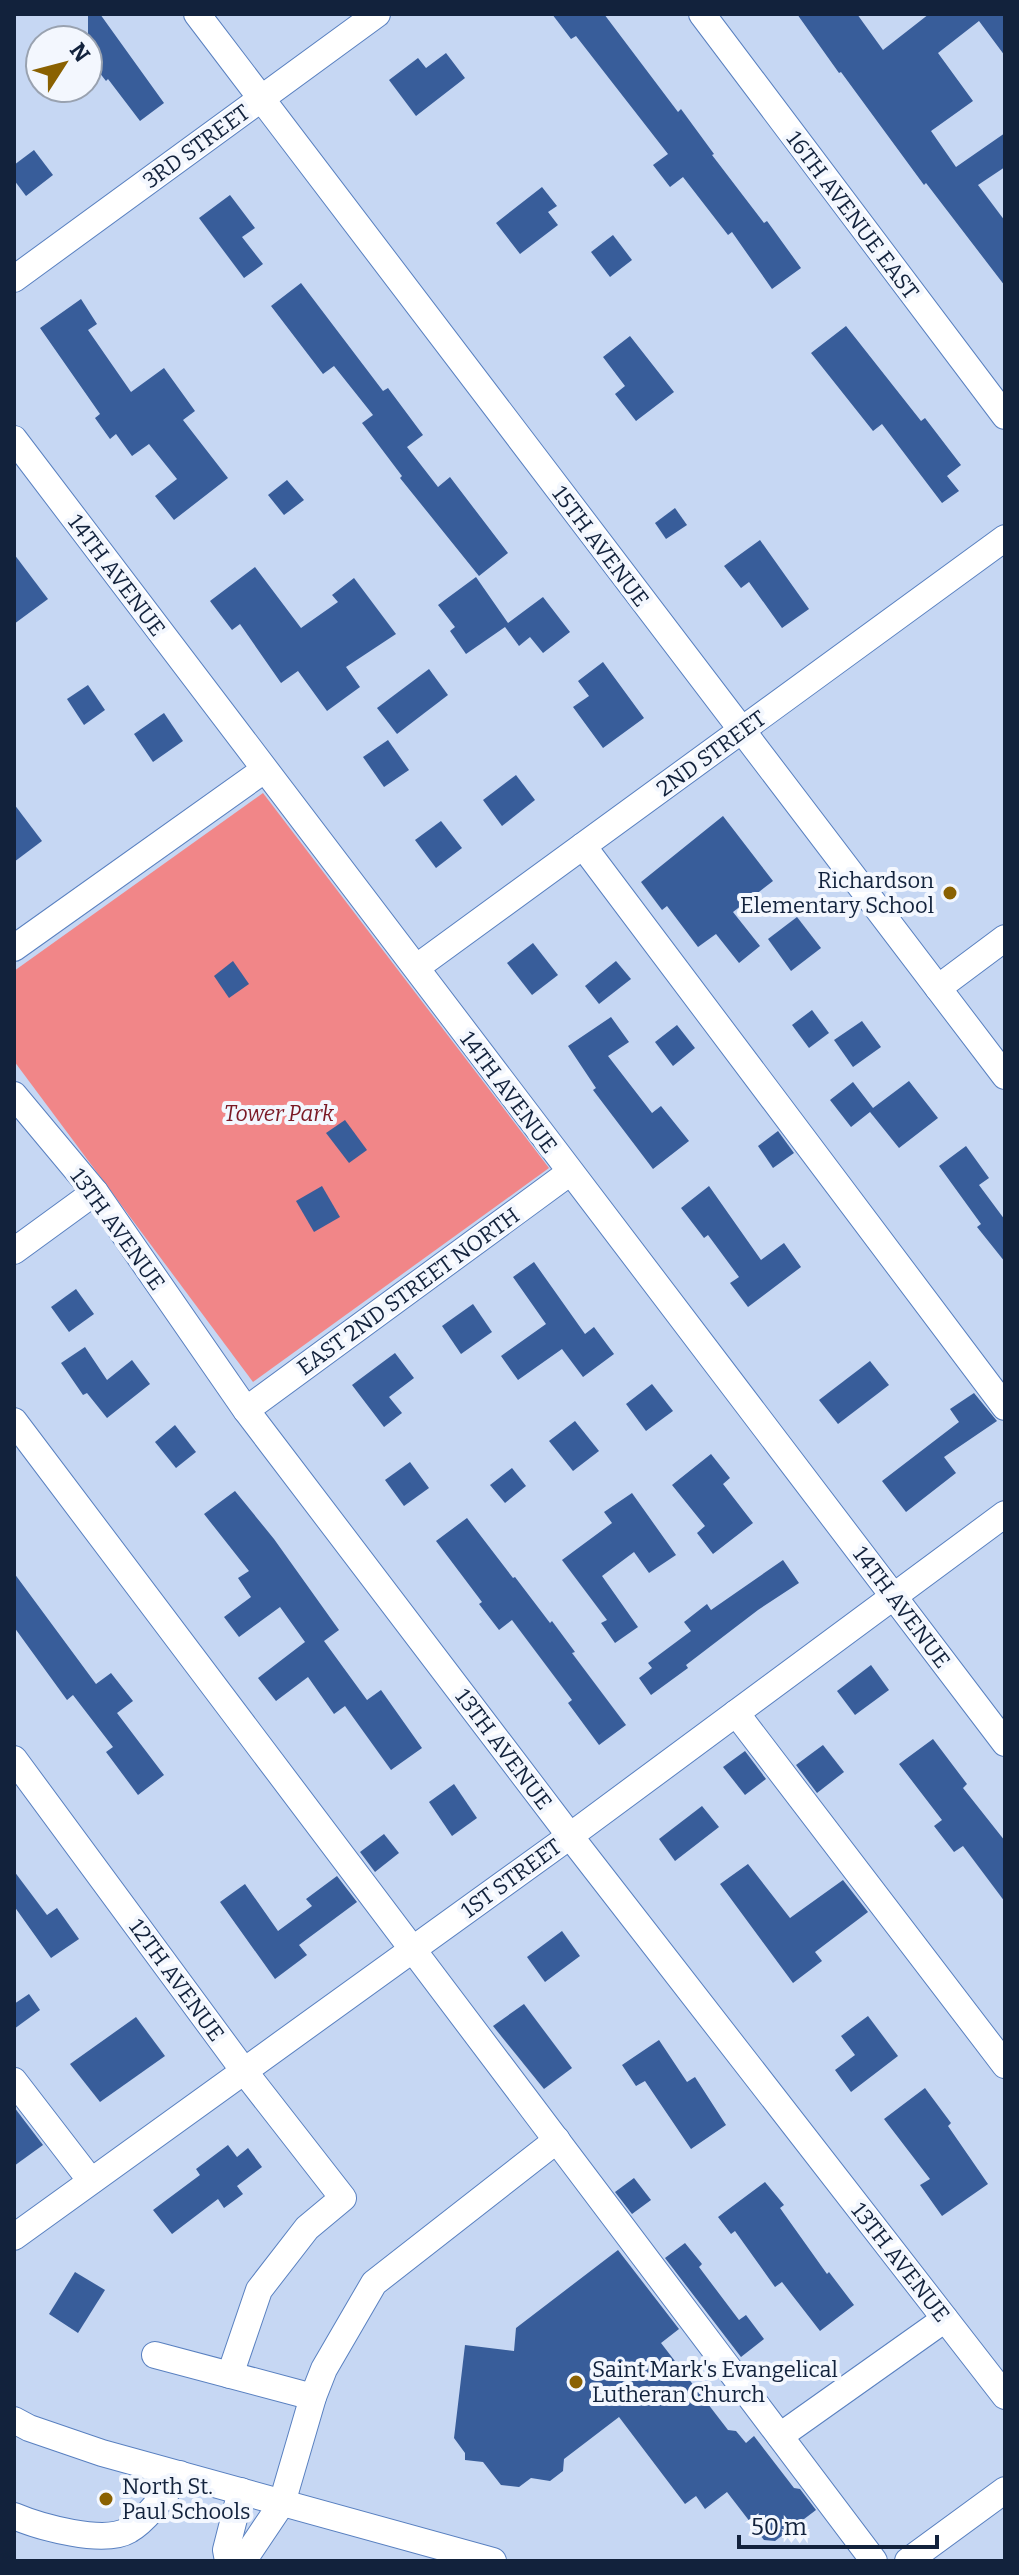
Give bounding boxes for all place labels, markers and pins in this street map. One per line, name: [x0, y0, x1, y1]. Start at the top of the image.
place label: Richardson Elementary School: [740, 867, 934, 919]
marker: Richardson Elementary School: [941, 884, 959, 902]
place label: Saint Mark's Evangelical Lutheran Church: [592, 2356, 838, 2408]
marker: Saint Mark's Evangelical Lutheran Church: [567, 2373, 585, 2391]
place label: North St. Paul Schools: [122, 2473, 251, 2525]
marker: North St. Paul Schools: [97, 2490, 115, 2508]

